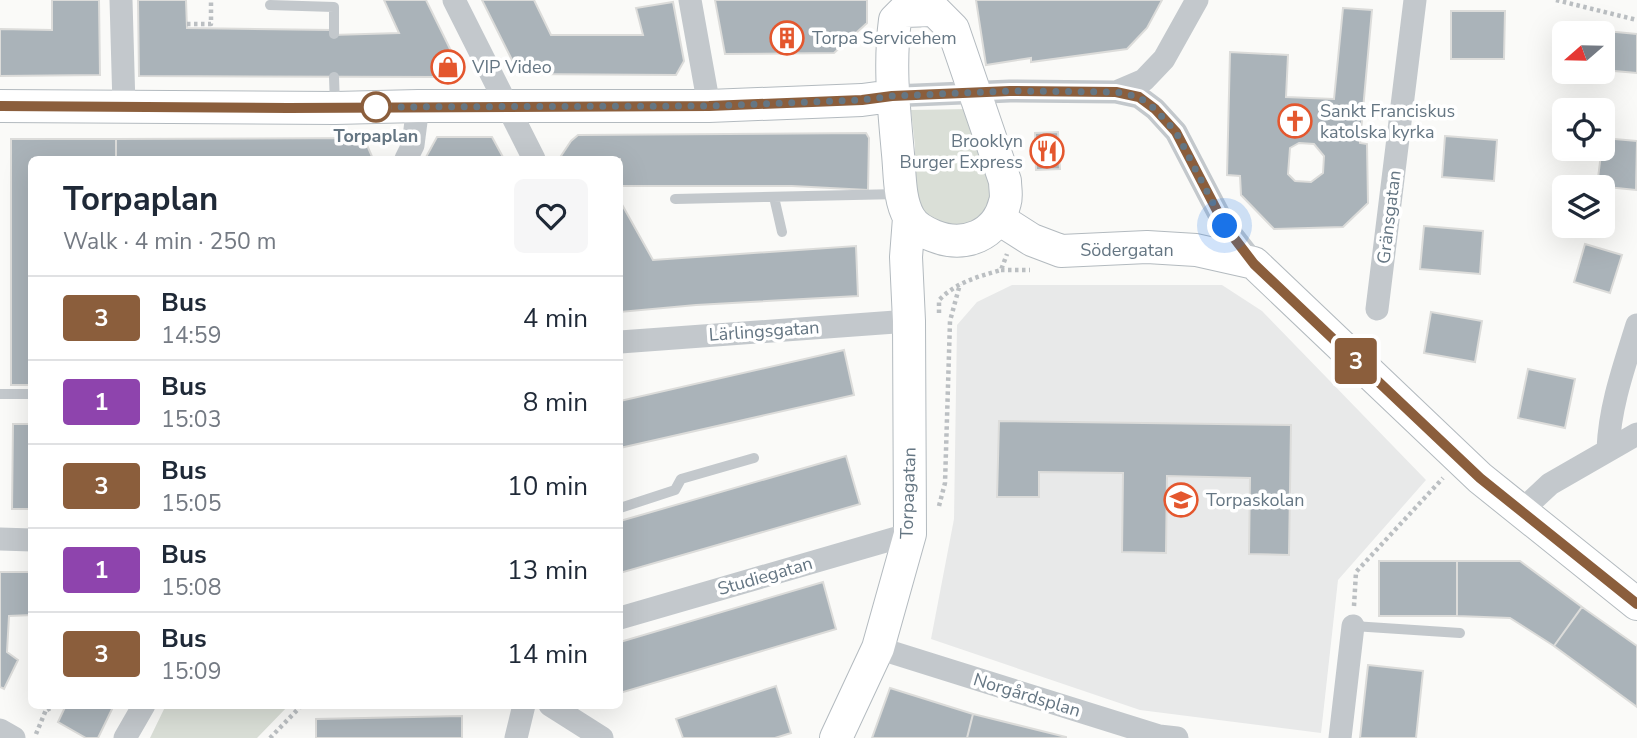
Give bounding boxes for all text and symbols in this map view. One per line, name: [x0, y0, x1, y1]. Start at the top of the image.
building icon: Torpa Servicehem: [768, 19, 806, 57]
north arrow: [1552, 21, 1615, 84]
map controls: [1552, 21, 1615, 238]
place label: Torpa Servicehem: [812, 26, 957, 50]
shop icon: VIP Video: [429, 48, 467, 86]
place label: VIP Video: [471, 55, 552, 79]
marker: Torpaplan: [361, 92, 391, 122]
button: locate: [1552, 98, 1615, 161]
place label: Sankt Franciskus katolska kyrka: [1320, 99, 1455, 144]
church icon: Sankt Franciskus katolska kyrka: [1276, 102, 1314, 140]
place label: Torpaplan: [334, 124, 418, 148]
place label: Brooklyn Burger Express: [900, 129, 1023, 174]
restaurant icon: Brooklyn Burger Express: [1028, 132, 1066, 170]
street label: Gränsgatan: [1371, 169, 1407, 265]
button: layers: [1552, 175, 1615, 238]
text: Torpaplan: [63, 177, 218, 222]
button: heart: [514, 179, 588, 253]
your location: [1207, 208, 1242, 243]
text: Walk · 4 min · 250 m: [63, 226, 276, 257]
street label: Södergatan: [1080, 238, 1174, 262]
text: Bus: [161, 285, 207, 320]
text: 4 min: [523, 301, 588, 336]
text: 3: [94, 302, 109, 334]
street label: Lärlingsgatan: [708, 315, 820, 347]
text: 14:59: [161, 320, 221, 351]
line badge: 3: [1333, 338, 1379, 384]
text: 3: [1349, 345, 1363, 377]
text: Bus: [161, 369, 207, 404]
text: 8 min: [523, 385, 588, 420]
text: 1: [94, 386, 109, 418]
text: 15:03: [161, 404, 221, 435]
street label: Torpagatan: [894, 447, 922, 539]
text: Bus: [161, 453, 207, 488]
text: 10 min: [507, 469, 588, 504]
text: 3: [94, 470, 109, 502]
school or university icon: Torpaskolan: [1162, 481, 1200, 519]
text: 15:05: [161, 488, 221, 519]
place label: Torpaskolan: [1206, 488, 1304, 512]
text: Bus: [161, 537, 207, 572]
street label: Studiegatan: [715, 551, 815, 601]
text: 13 min: [507, 553, 588, 588]
text: 1: [94, 554, 109, 586]
text: 15:08: [161, 572, 221, 603]
text: Bus: [161, 621, 207, 656]
text: 14 min: [507, 637, 588, 672]
text: 3: [94, 638, 109, 670]
text: 15:09: [161, 656, 221, 687]
street label: Norgårdsplan: [971, 667, 1083, 723]

